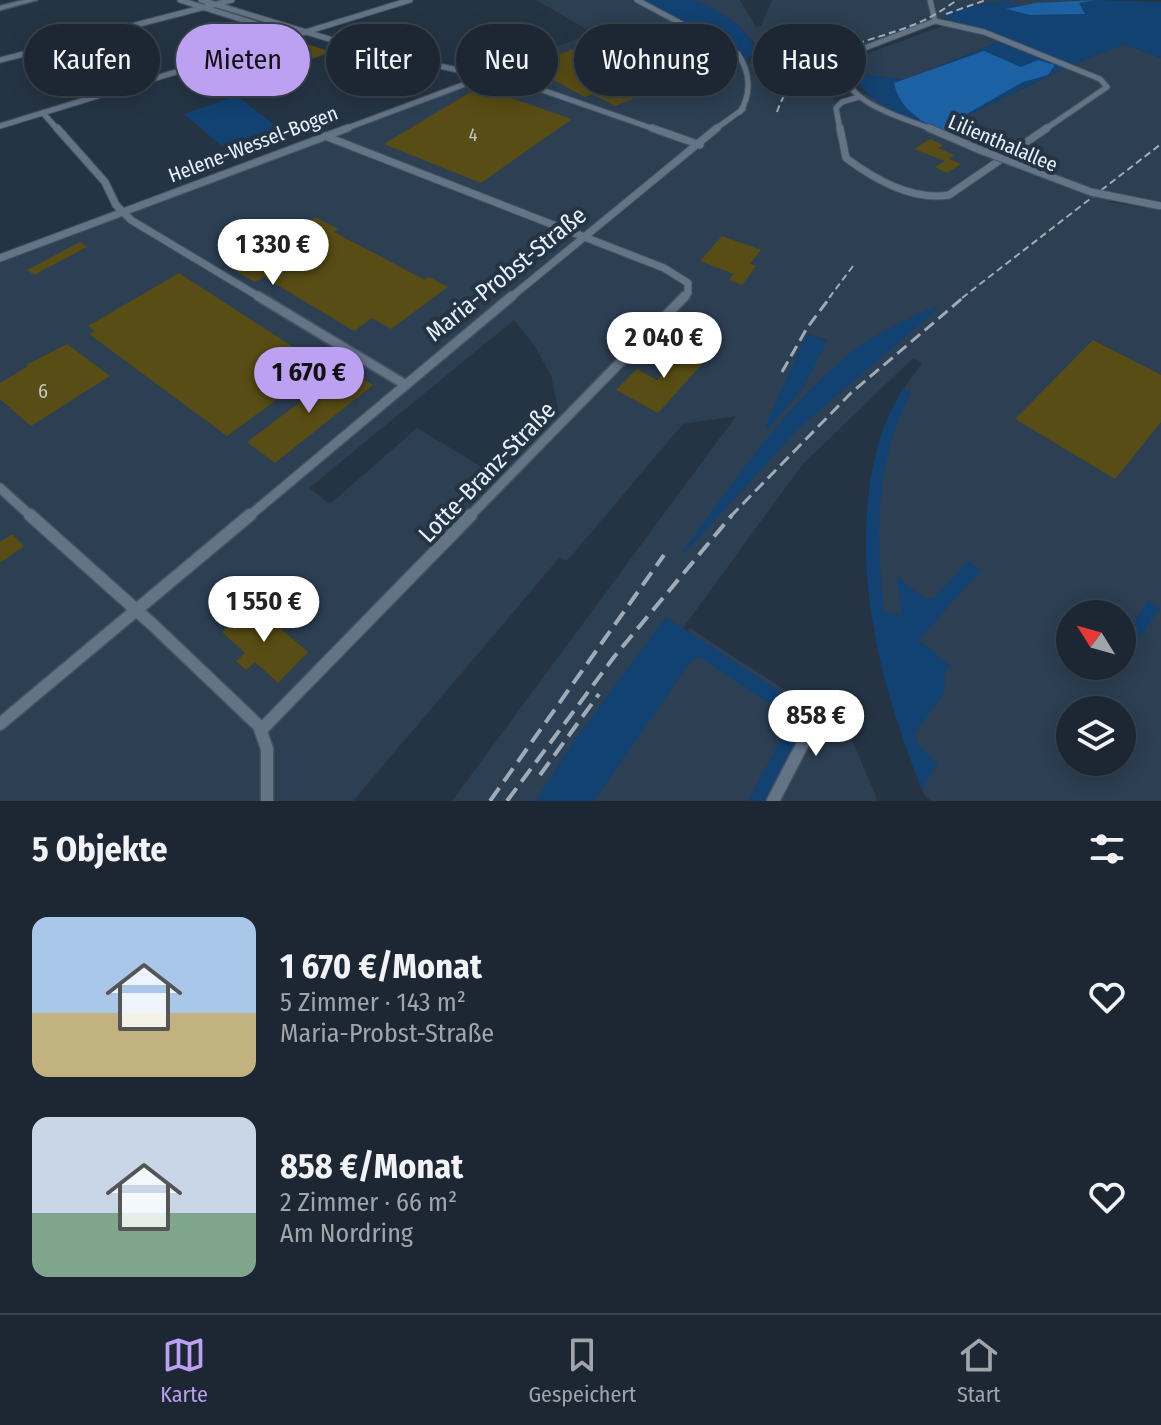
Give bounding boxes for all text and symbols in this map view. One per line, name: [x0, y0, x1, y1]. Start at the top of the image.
chip: Kaufen: [24, 24, 160, 96]
chip: Mieten: [176, 24, 310, 96]
chip: Filter: [326, 24, 440, 96]
chip: Neu: [456, 24, 558, 96]
chip: Wohnung: [574, 24, 737, 96]
chip: Haus: [753, 24, 866, 96]
street label: Helene-Wessel-Bogen: [165, 101, 341, 187]
street label: Lilienthalallee: [945, 109, 1061, 177]
house number: 4: [469, 124, 478, 146]
street label: Maria-Probst-Straße: [420, 201, 592, 347]
pin: 1 330 €: [199, 219, 347, 287]
text: 1 330 €: [236, 229, 310, 260]
pin: 2 040 €: [590, 312, 738, 380]
text: 2 040 €: [625, 322, 703, 353]
pin: 1 670 €: [235, 347, 383, 415]
text: 1 670 €: [272, 357, 346, 388]
house number: 6: [38, 379, 48, 403]
street label: Lotte-Branz-Straße: [413, 396, 561, 548]
pin: 1 550 €: [190, 576, 338, 644]
text: 1 550 €: [226, 586, 302, 617]
north arrow: [1056, 600, 1136, 680]
map controls: [1056, 600, 1136, 776]
pin: 858 €: [760, 690, 872, 758]
button: layers: [1056, 696, 1136, 776]
text: 858 €: [786, 700, 846, 731]
icon: filters: [1085, 827, 1129, 871]
text: 5 Objekte: [32, 829, 168, 870]
text: 1 670 €/Monat: [280, 946, 482, 987]
icon: home: [96, 949, 192, 1045]
icon: heart: [1085, 975, 1129, 1019]
text: 5 Zimmer · 143 m²: [280, 987, 466, 1018]
text: Maria-Probst-Straße: [280, 1018, 494, 1049]
text: 858 €/Monat: [280, 1146, 463, 1187]
icon: home: [96, 1149, 192, 1245]
icon: heart: [1085, 1175, 1129, 1219]
text: 2 Zimmer · 66 m²: [280, 1187, 457, 1218]
text: Am Nordring: [280, 1218, 413, 1249]
tab: Karte: [160, 1333, 208, 1408]
tab: Gespeichert: [528, 1333, 636, 1408]
tab: Start: [957, 1333, 1001, 1408]

